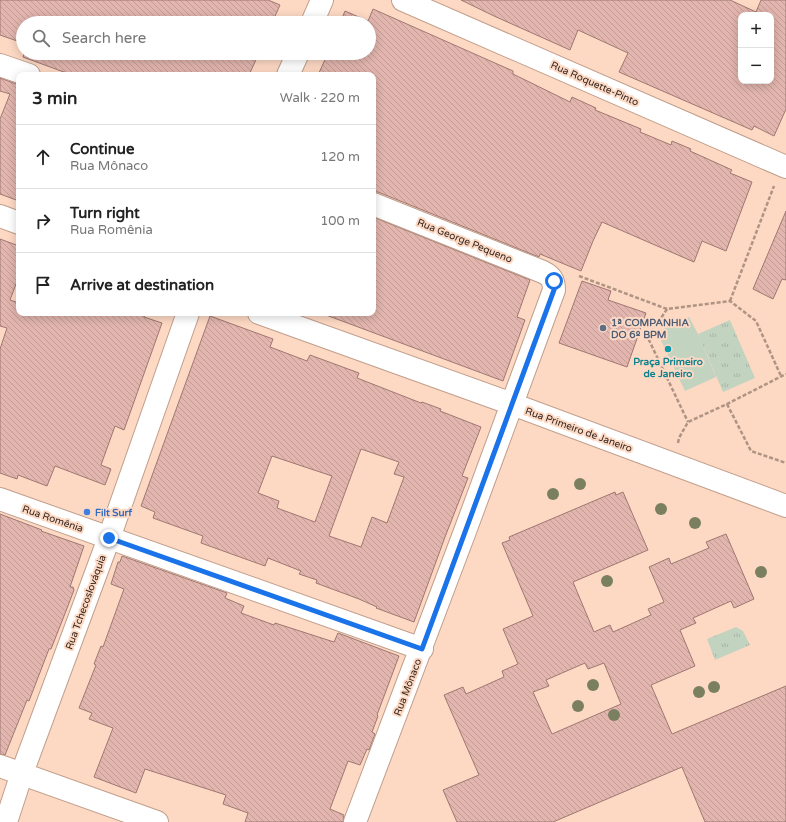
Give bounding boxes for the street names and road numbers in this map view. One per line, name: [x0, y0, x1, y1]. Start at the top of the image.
street label: Rua Roquette-Pinto: [549, 59, 640, 109]
street label: Rua George Pequeno: [415, 216, 514, 265]
street label: Rua Primeiro de Janeiro: [524, 405, 634, 455]
street label: Rua Romênia: [21, 503, 85, 535]
street label: Rua Tchecoslováquia: [63, 553, 109, 651]
street label: Rua Mônaco: [392, 657, 424, 718]

